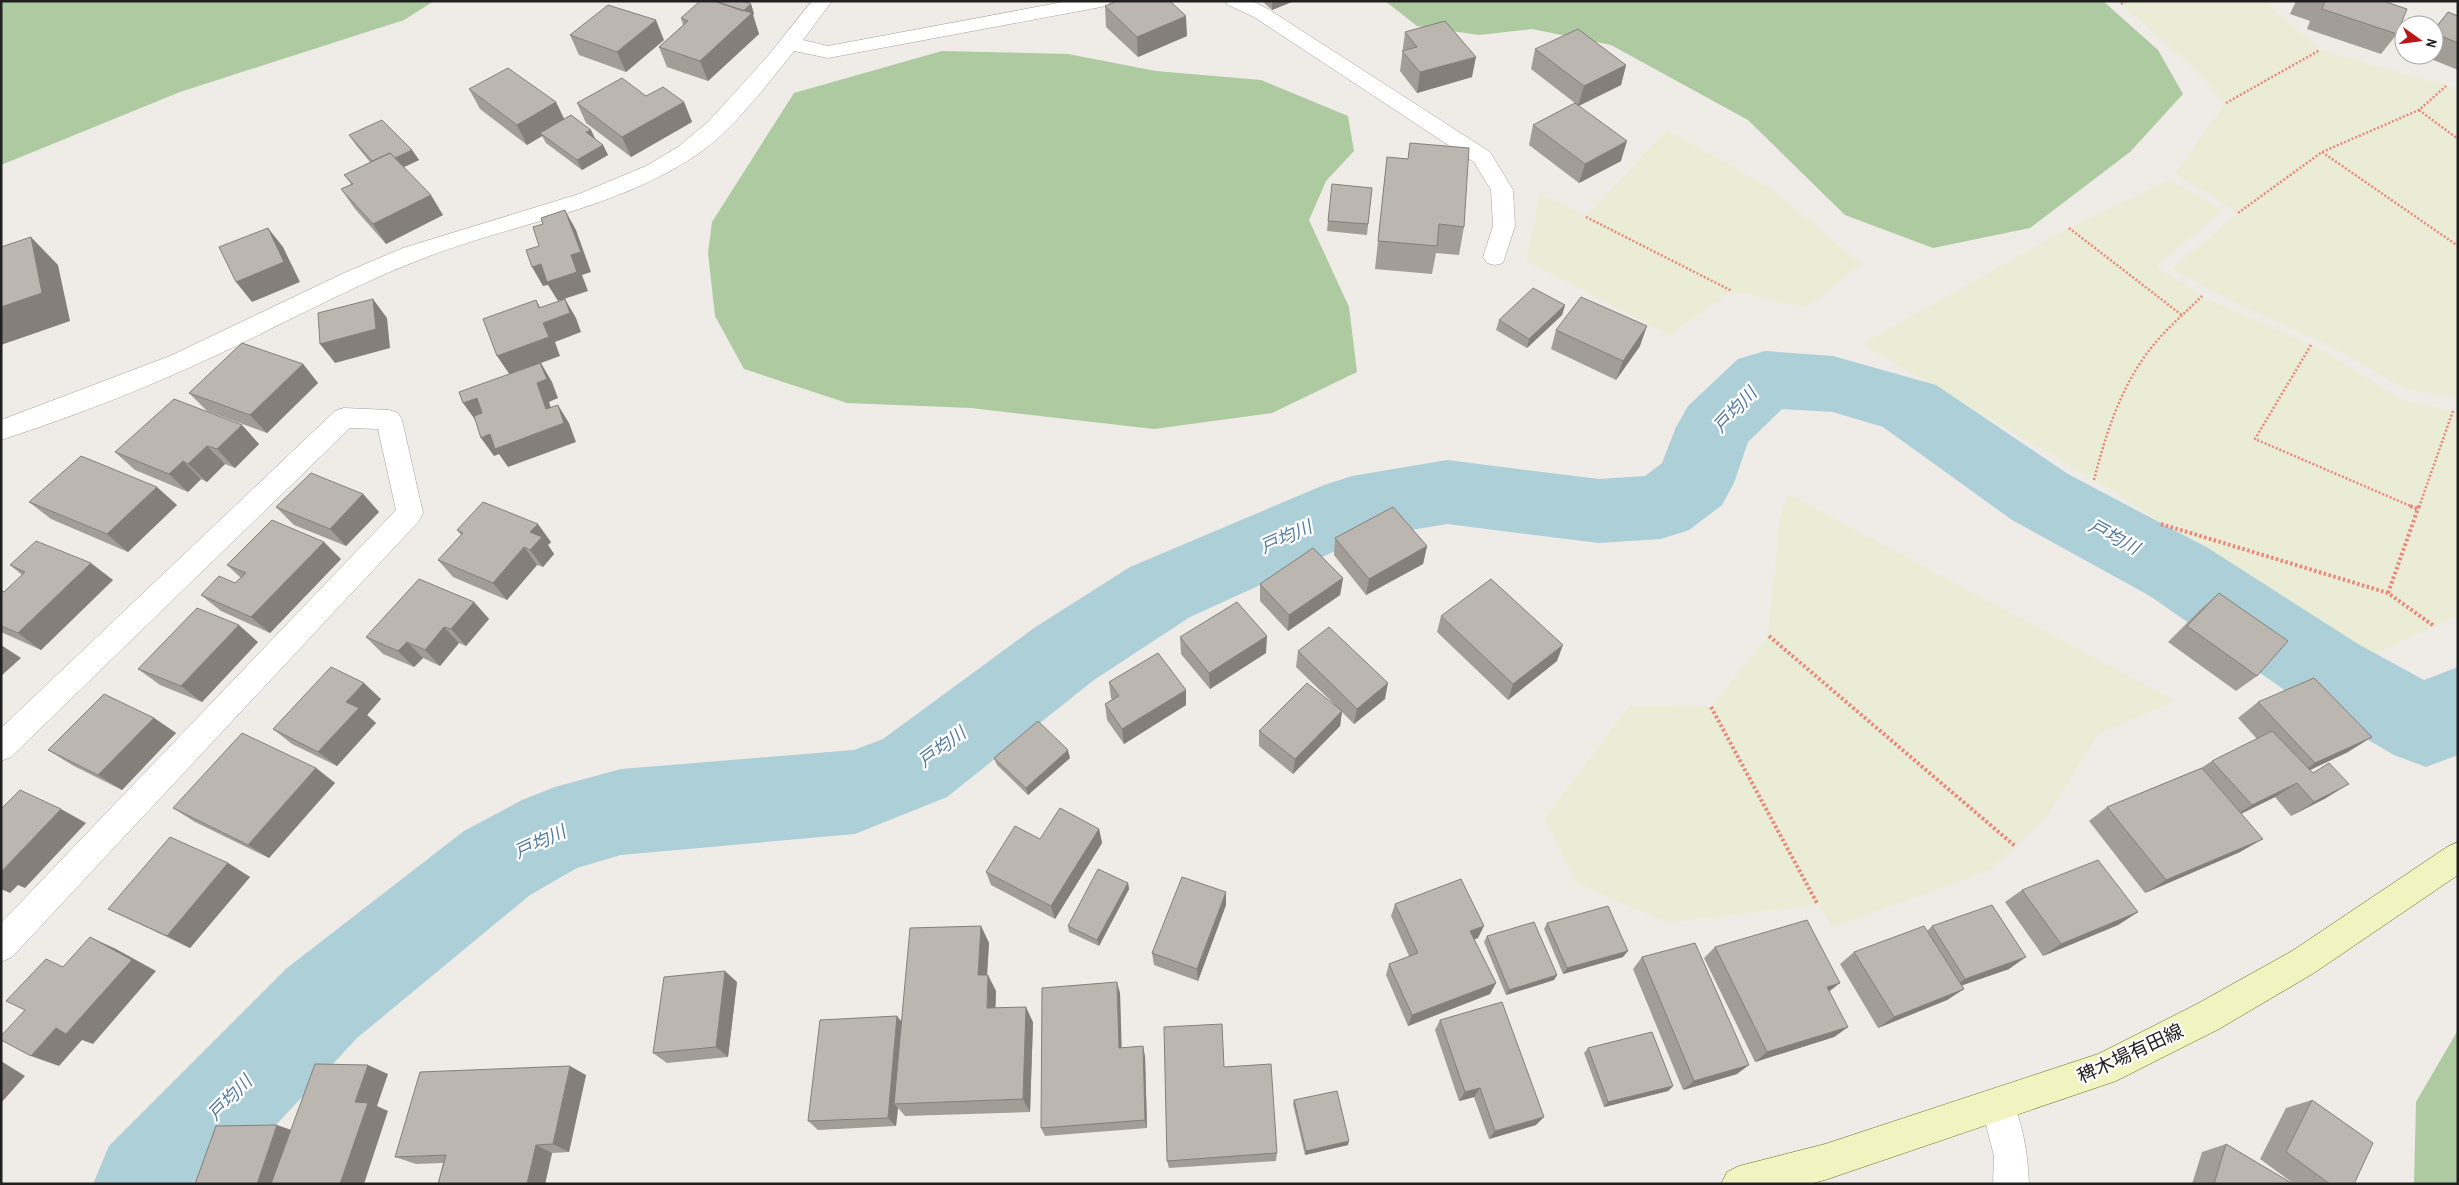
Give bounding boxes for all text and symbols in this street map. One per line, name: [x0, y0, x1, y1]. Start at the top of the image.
north arrow: [2394, 15, 2444, 65]
text: N: [2422, 37, 2441, 49]
water label: 戸均川: [1707, 380, 1764, 438]
water label: 戸均川: [1256, 513, 1317, 559]
water label: 戸均川: [2085, 513, 2146, 561]
water label: 戸均川: [913, 719, 972, 773]
water label: 戸均川: [510, 818, 571, 864]
street label: 稗木場有田線: [2073, 1017, 2187, 1089]
water label: 戸均川: [202, 1068, 259, 1126]

